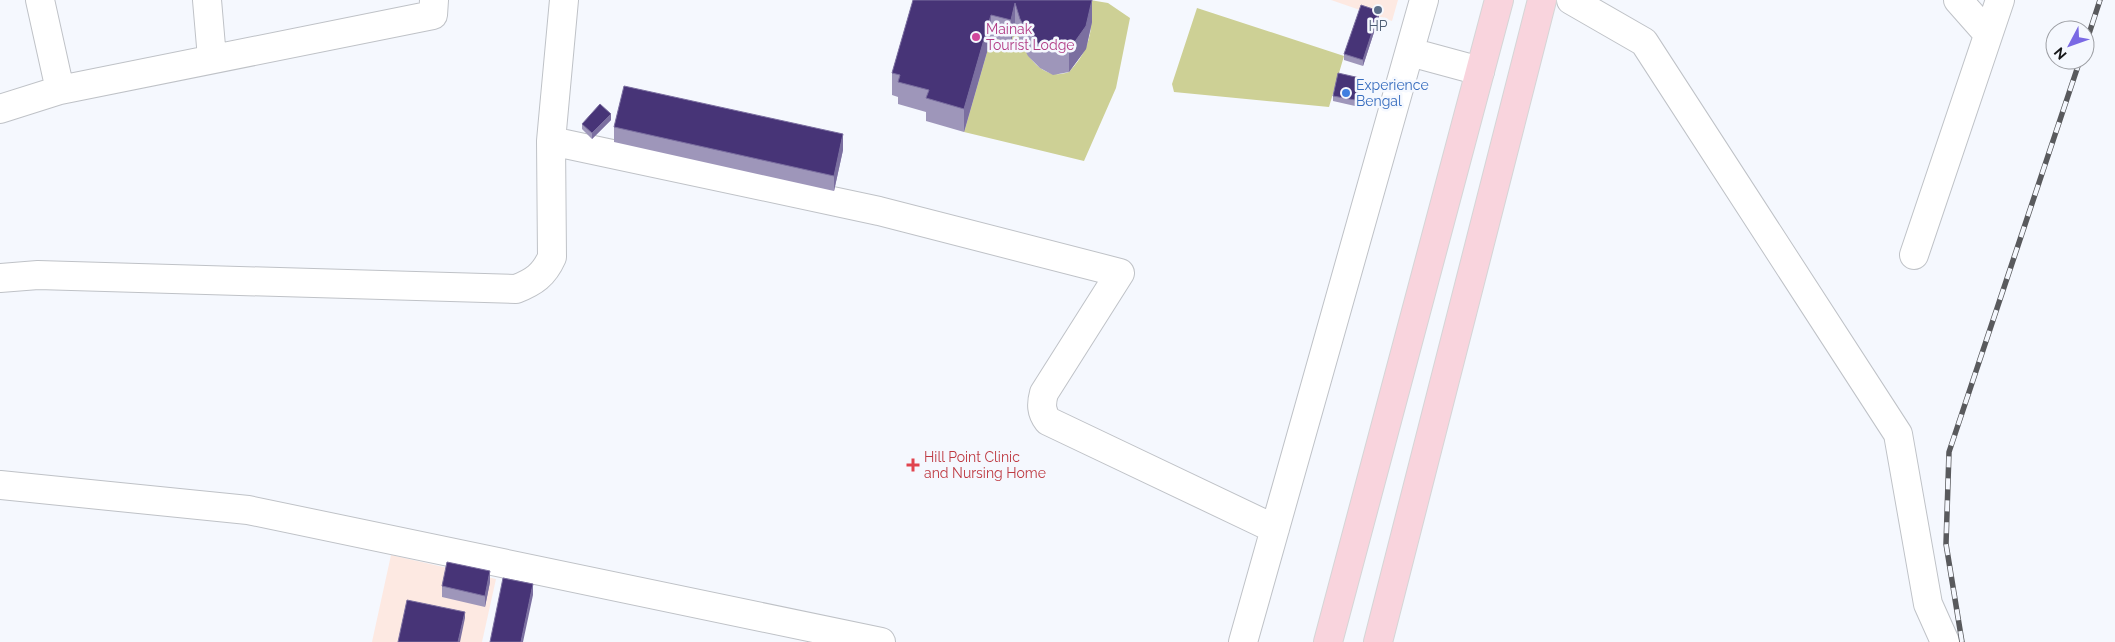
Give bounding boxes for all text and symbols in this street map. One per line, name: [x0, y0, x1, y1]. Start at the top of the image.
marker: HP: [1372, 4, 1384, 16]
place label: HP: [1368, 18, 1388, 34]
north arrow: [2045, 20, 2095, 70]
place label: Mainak Tourist Lodge: [986, 21, 1075, 53]
marker: Mainak Tourist Lodge: [970, 31, 982, 43]
text: N: [2051, 44, 2070, 63]
place label: Experience Bengal: [1356, 77, 1429, 109]
marker: Experience Bengal: [1340, 87, 1352, 99]
place label: Hill Point Clinic and Nursing Home: [924, 449, 1046, 481]
marker: Hill Point Clinic and Nursing Home: [906, 458, 920, 472]

